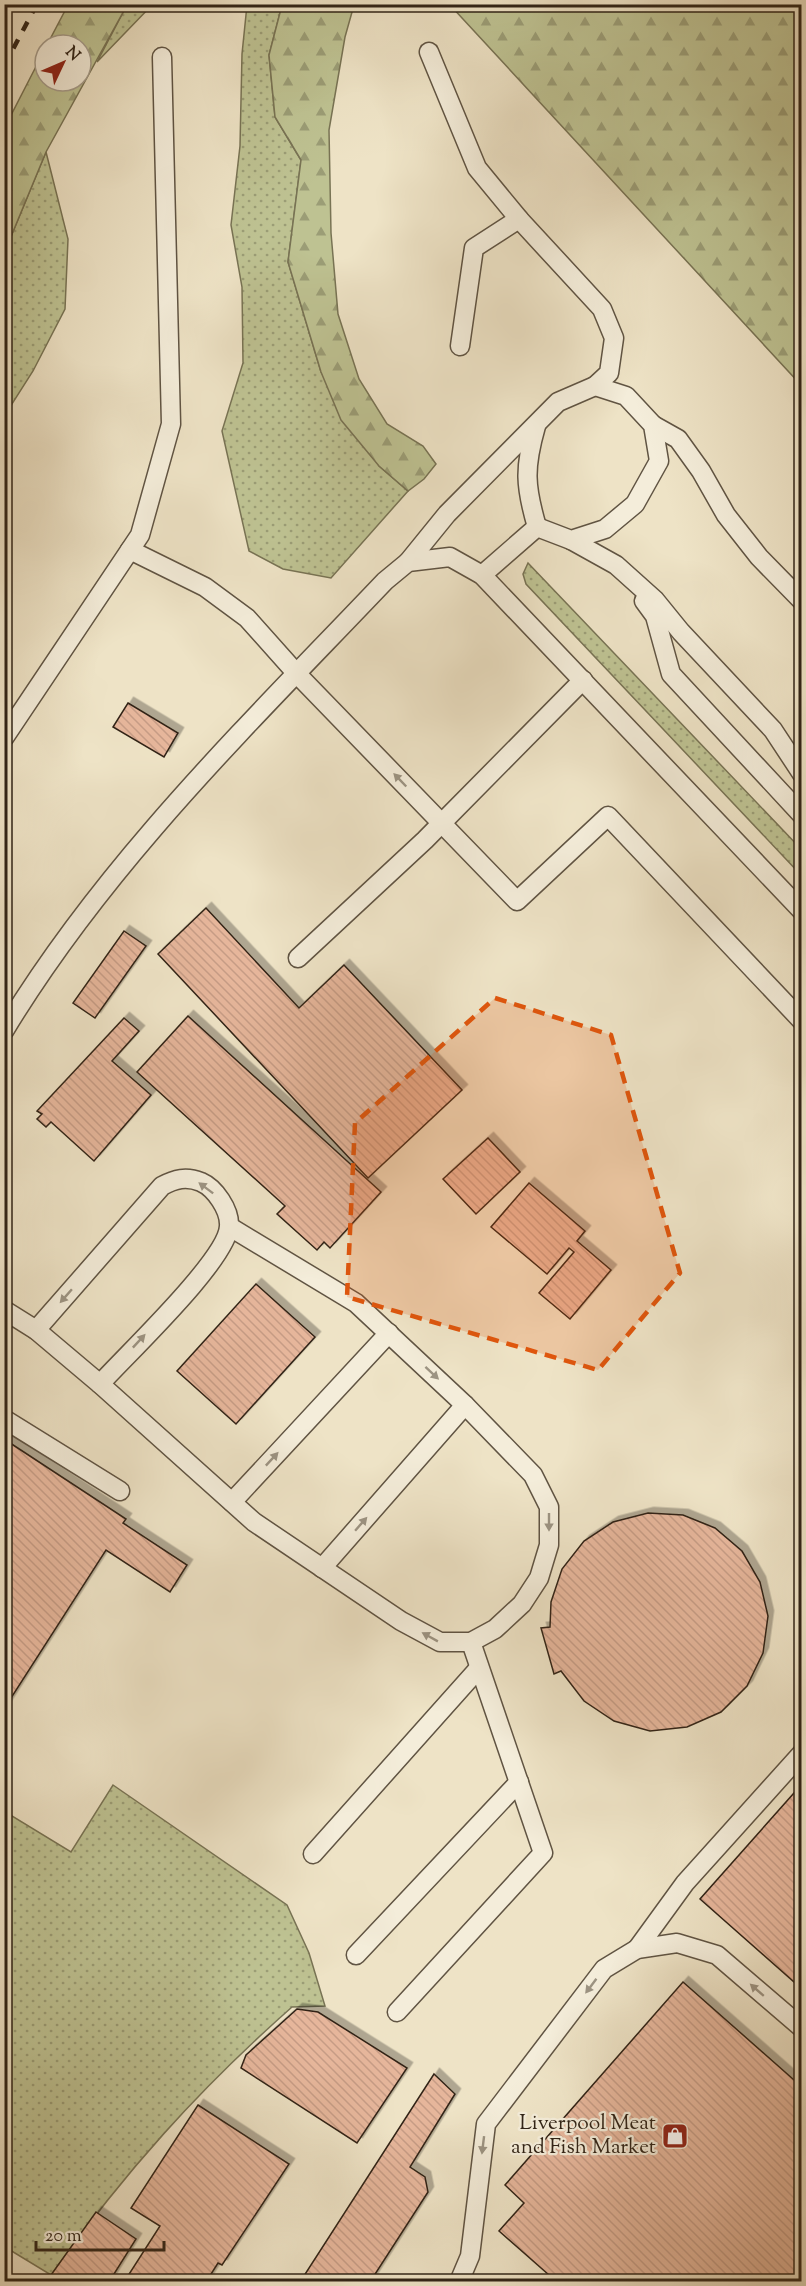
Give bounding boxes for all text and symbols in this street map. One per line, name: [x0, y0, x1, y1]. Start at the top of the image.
north arrow: [33, 33, 93, 93]
text: N: [59, 42, 85, 67]
one-way arrow: [394, 774, 408, 788]
one-way arrow: [199, 1182, 214, 1194]
one-way arrow: [60, 1288, 73, 1303]
one-way arrow: [132, 1334, 146, 1348]
one-way arrow: [424, 1366, 438, 1380]
one-way arrow: [264, 1452, 278, 1466]
one-way arrow: [544, 1513, 554, 1532]
one-way arrow: [354, 1516, 367, 1532]
one-way arrow: [421, 1632, 438, 1642]
one-way arrow: [586, 1978, 598, 1993]
one-way arrow: [749, 1983, 765, 1996]
place label: Liverpool Meat and Fish Market: [511, 2109, 656, 2163]
shop icon: Liverpool Meat and Fish Market: [660, 2121, 690, 2151]
one-way arrow: [479, 2135, 488, 2154]
scale bar: [36, 2214, 164, 2252]
text: 20 m: [45, 2224, 82, 2250]

